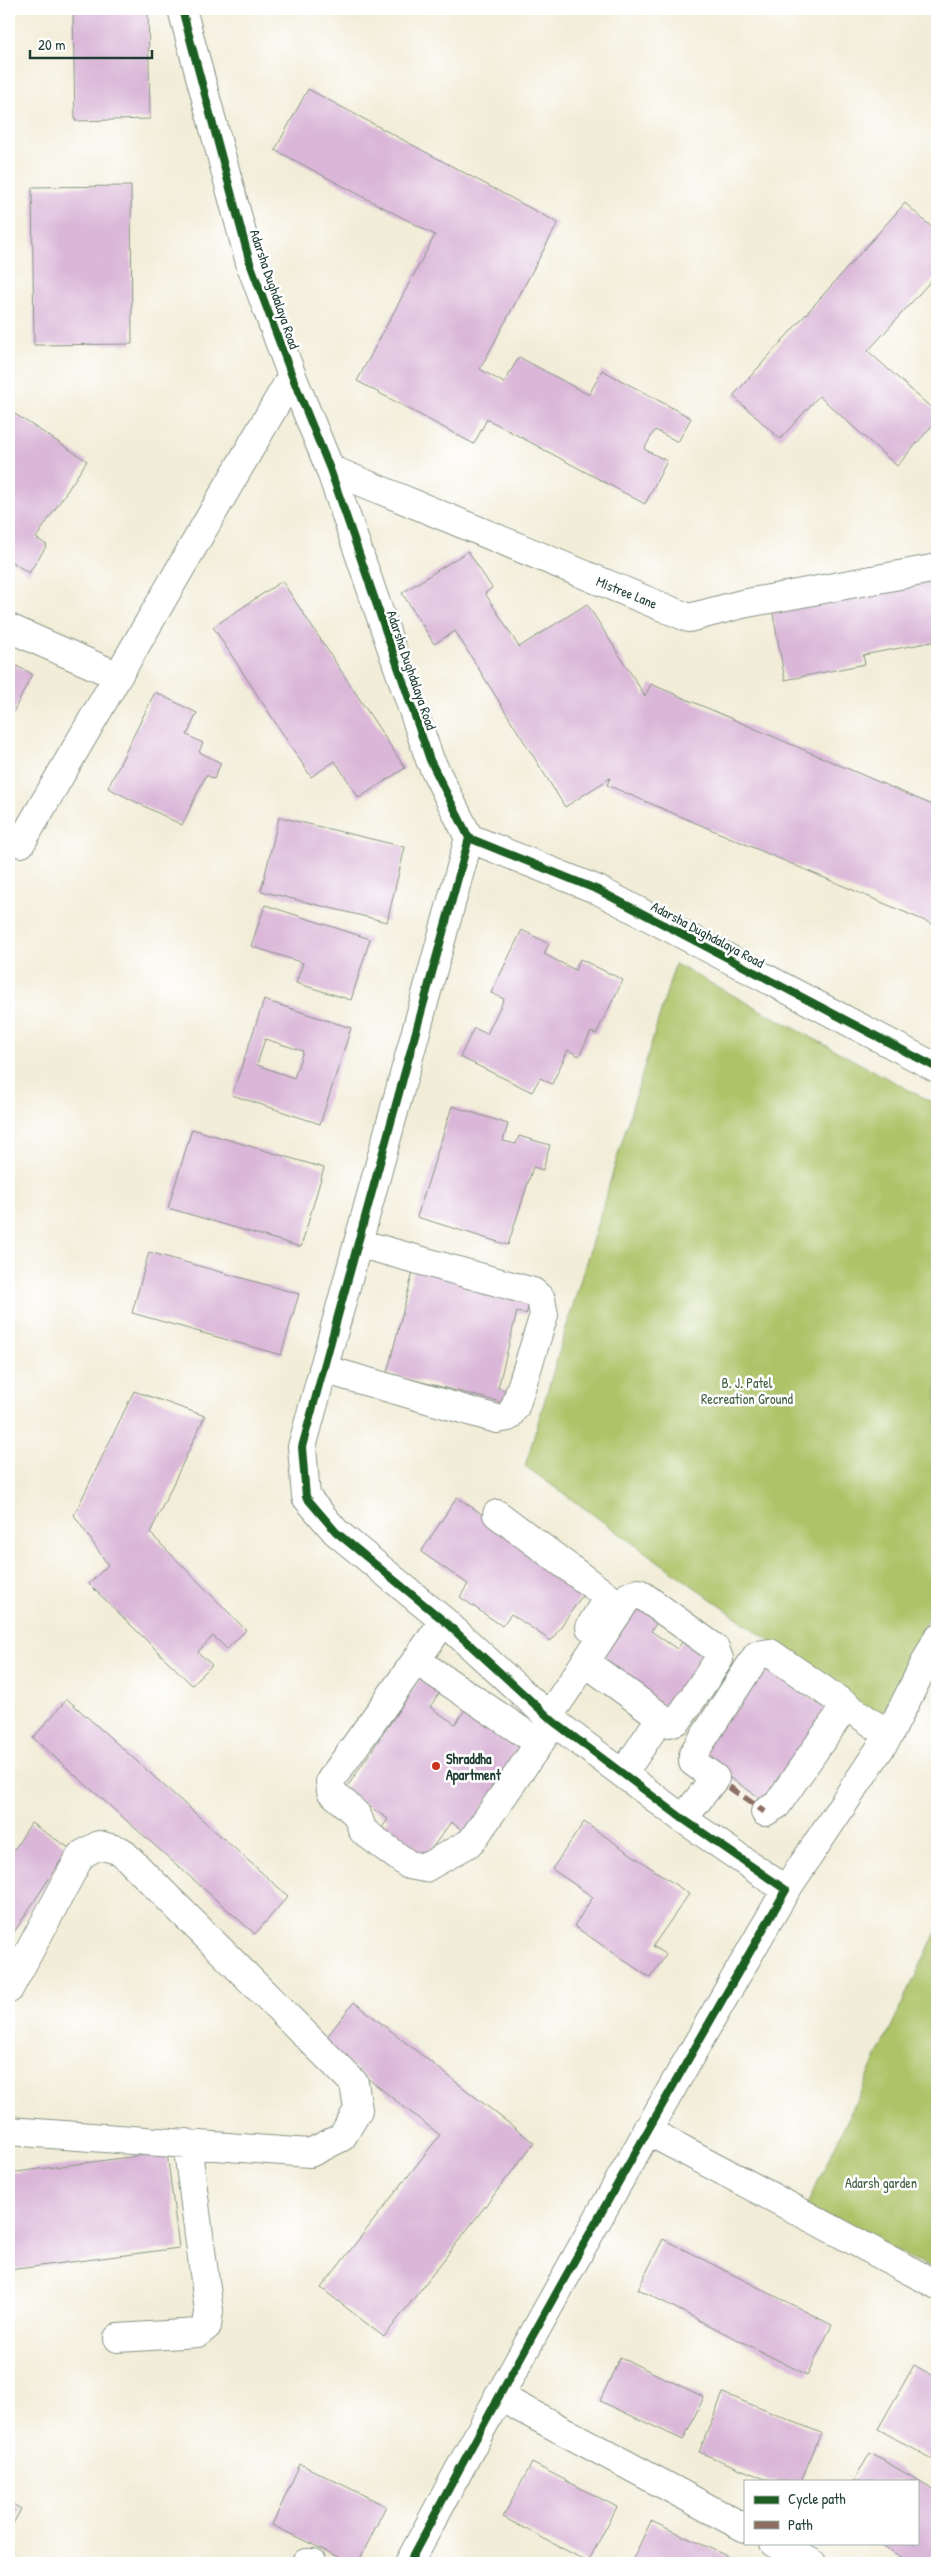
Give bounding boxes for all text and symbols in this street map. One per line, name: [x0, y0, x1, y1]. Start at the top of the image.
scale bar: [30, 28, 152, 60]
text: 20 m: [38, 34, 65, 55]
street label: Adarsha Dughdalaya Road: [245, 227, 305, 352]
street label: Mistree Lane: [594, 571, 661, 613]
street label: Adarsha Dughdalaya Road: [382, 608, 442, 733]
street label: Adarsha Dughdalaya Road: [648, 896, 768, 973]
park label: B. J. Patel Recreation Ground: [701, 1373, 794, 1408]
place label: Shraddha Apartment: [446, 1749, 502, 1786]
marker: Shraddha Apartment: [430, 1760, 442, 1772]
park label: Adarsh garden: [845, 2173, 917, 2193]
legend: [744, 2480, 918, 2544]
text: Cycle path: [788, 2488, 846, 2509]
text: Path: [788, 2514, 813, 2535]

